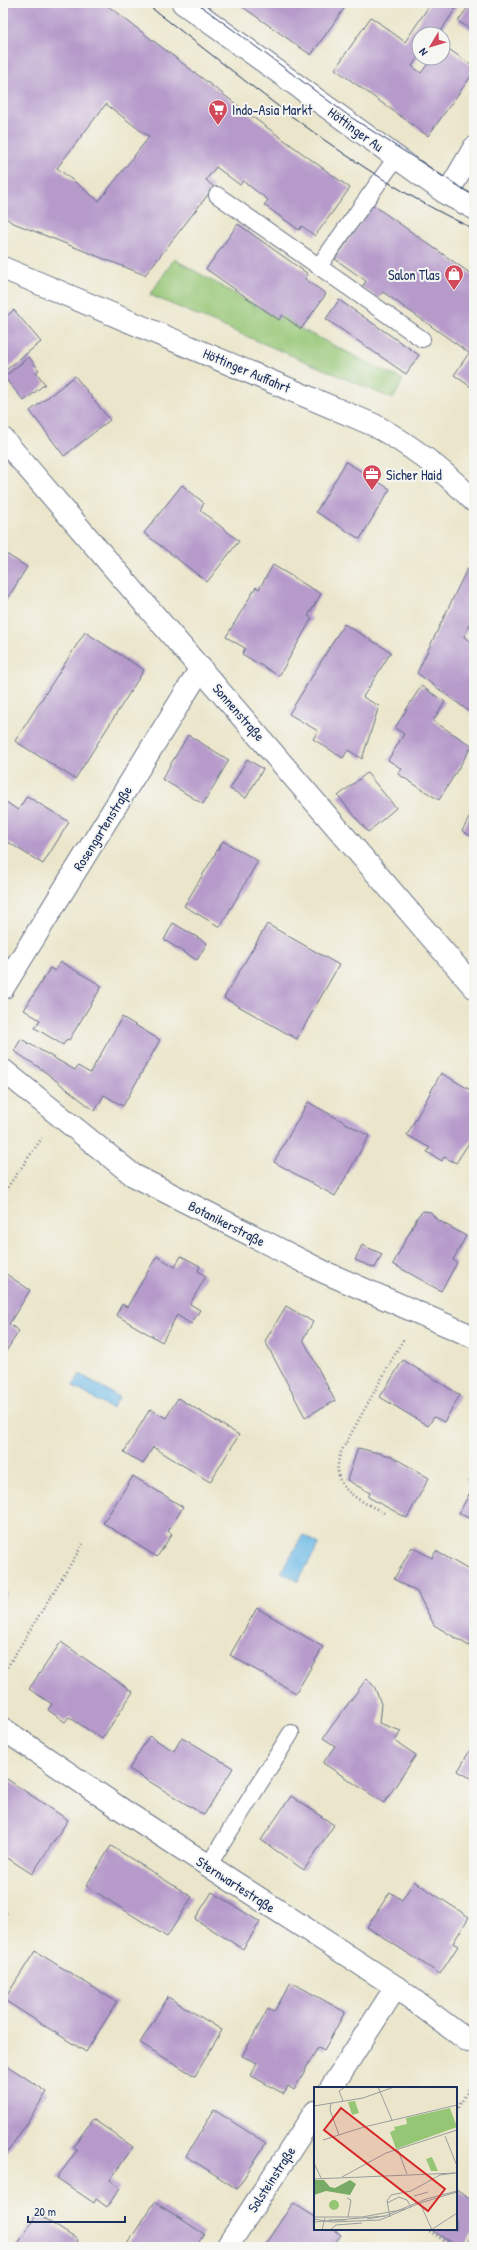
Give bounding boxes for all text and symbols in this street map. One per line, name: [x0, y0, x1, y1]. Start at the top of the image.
north arrow: [411, 26, 451, 66]
text: N: [416, 45, 430, 59]
supermarket icon: Indo-Asia Markt: [207, 98, 229, 126]
place label: Indo-Asia Markt: [232, 100, 312, 119]
street label: Höttinger Au: [324, 102, 388, 157]
shop icon: Salon Tlas: [443, 263, 465, 291]
place label: Salon Tlas: [388, 265, 440, 284]
street label: Höttinger Auffahrt: [200, 343, 294, 398]
office icon: Sicher Haid: [361, 463, 383, 491]
place label: Sicher Haid: [386, 465, 442, 484]
street label: Sonnenstraße: [208, 679, 270, 746]
street label: Rosengartenstraße: [68, 781, 137, 875]
street label: Botanikerstraße: [185, 1196, 269, 1251]
street label: Sternwartestraße: [192, 1851, 279, 1918]
inset map: [314, 2087, 457, 2230]
street label: Solsteinstraße: [243, 2142, 300, 2216]
scale bar: [28, 2198, 125, 2224]
text: 20 m: [34, 2203, 56, 2220]

